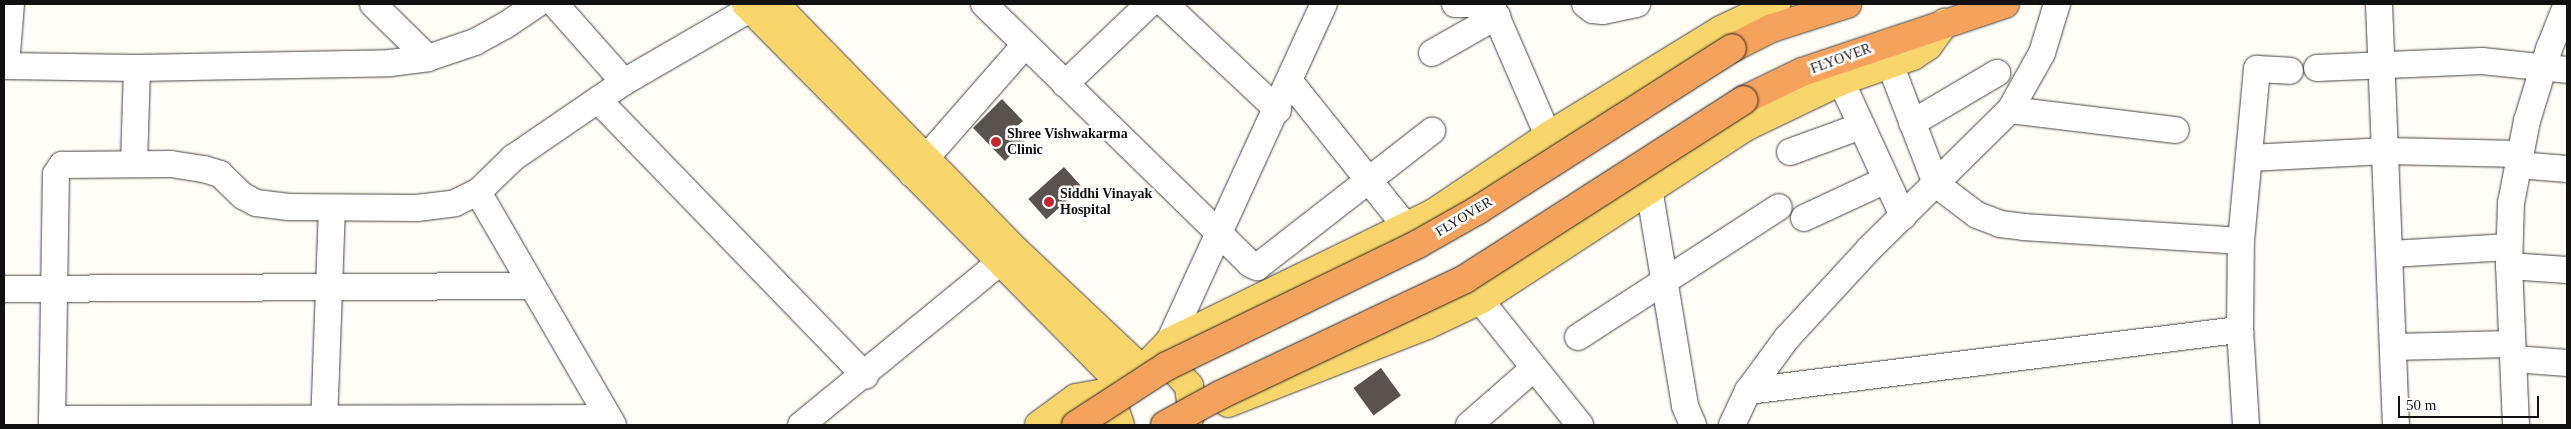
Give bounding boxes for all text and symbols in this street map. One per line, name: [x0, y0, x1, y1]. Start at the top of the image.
street label: FLYOVER: [1808, 40, 1874, 78]
place label: Shree Vishwakarma Clinic: [1007, 126, 1128, 158]
marker: Shree Vishwakarma Clinic: [989, 135, 1003, 149]
place label: Siddhi Vinayak Hospital: [1060, 186, 1152, 218]
street label: FLYOVER: [1433, 194, 1495, 240]
marker: Siddhi Vinayak Hospital: [1042, 195, 1056, 209]
scale bar: [2401, 386, 2542, 418]
text: 50 m: [2406, 397, 2436, 413]

